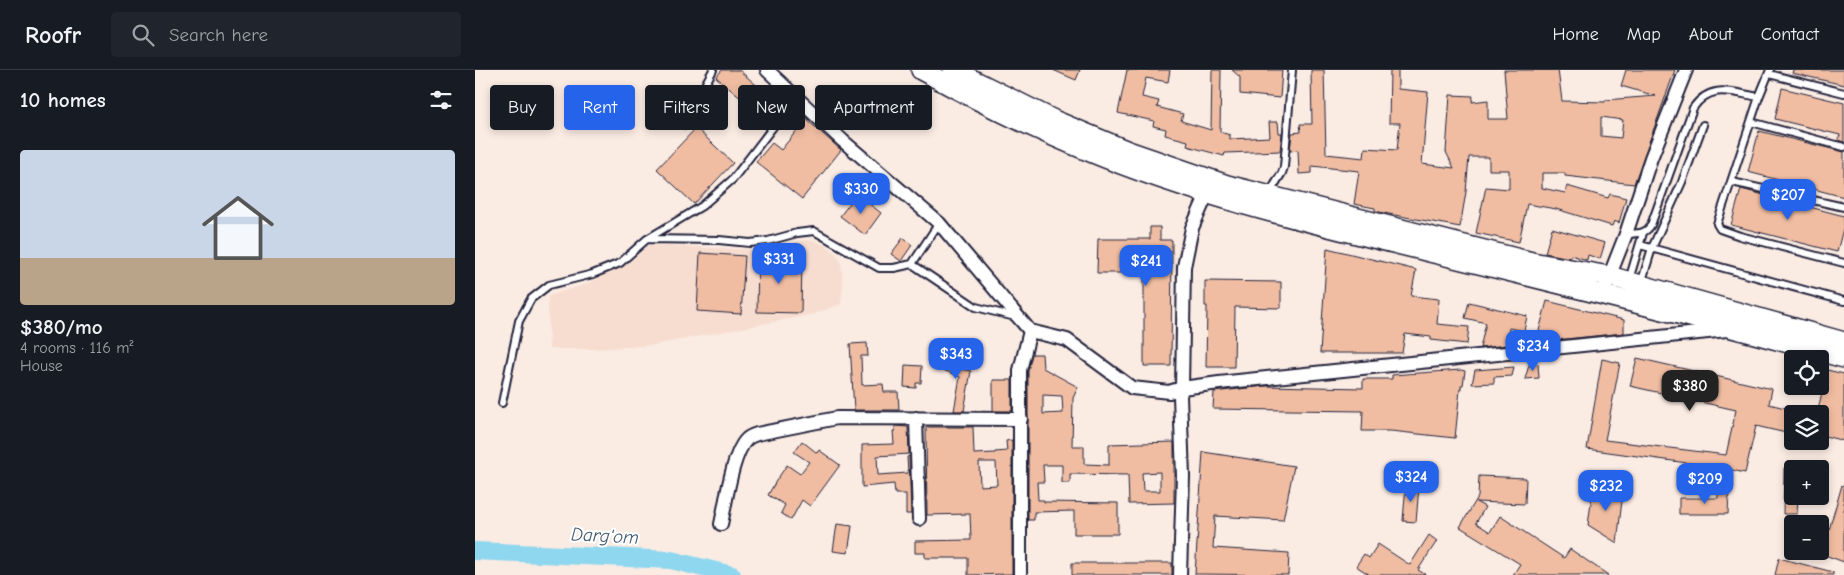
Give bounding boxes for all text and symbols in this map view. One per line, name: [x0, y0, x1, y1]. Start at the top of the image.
search box: [111, 12, 461, 57]
text: Roofr: [25, 21, 81, 49]
icon: search: [129, 21, 157, 49]
text: Search here: [169, 24, 268, 46]
text: Home: [1552, 24, 1599, 45]
text: Map: [1627, 24, 1661, 45]
text: About: [1689, 24, 1733, 45]
text: Contact: [1761, 24, 1819, 45]
chip: Buy: [490, 85, 554, 130]
chip: Rent: [564, 85, 635, 130]
chip: Filters: [645, 85, 728, 130]
chip: New: [738, 85, 805, 130]
chip: Apartment: [815, 85, 932, 130]
icon: filters: [427, 86, 455, 114]
text: 10 homes: [20, 88, 106, 112]
pin: $330: [831, 172, 891, 215]
pin: $207: [1758, 178, 1818, 221]
text: $330: [844, 180, 878, 198]
icon: home: [193, 183, 283, 273]
text: $207: [1771, 186, 1805, 204]
pin: $331: [749, 242, 809, 285]
pin: $241: [1116, 244, 1176, 287]
text: $331: [763, 250, 795, 268]
text: $241: [1131, 252, 1161, 270]
text: $380/mo: [20, 315, 103, 339]
pin: $234: [1503, 330, 1563, 372]
text: $234: [1517, 337, 1550, 355]
pin: $343: [926, 338, 986, 380]
text: 4 rooms · 116 m²: [20, 339, 133, 357]
text: $343: [940, 345, 972, 363]
map controls: [1784, 350, 1829, 560]
button: locate: [1784, 350, 1829, 395]
text: House: [20, 357, 63, 375]
pin: $380: [1660, 370, 1720, 412]
text: $380: [1673, 377, 1707, 395]
button: layers: [1784, 405, 1829, 450]
pin: $324: [1381, 460, 1441, 503]
button: +: [1784, 460, 1829, 505]
pin: $209: [1675, 462, 1735, 505]
text: $324: [1395, 468, 1427, 486]
pin: $232: [1576, 470, 1636, 512]
text: $209: [1687, 470, 1723, 488]
text: $232: [1589, 477, 1623, 495]
button: −: [1784, 515, 1829, 560]
water label: Darg'om: [571, 523, 639, 549]

